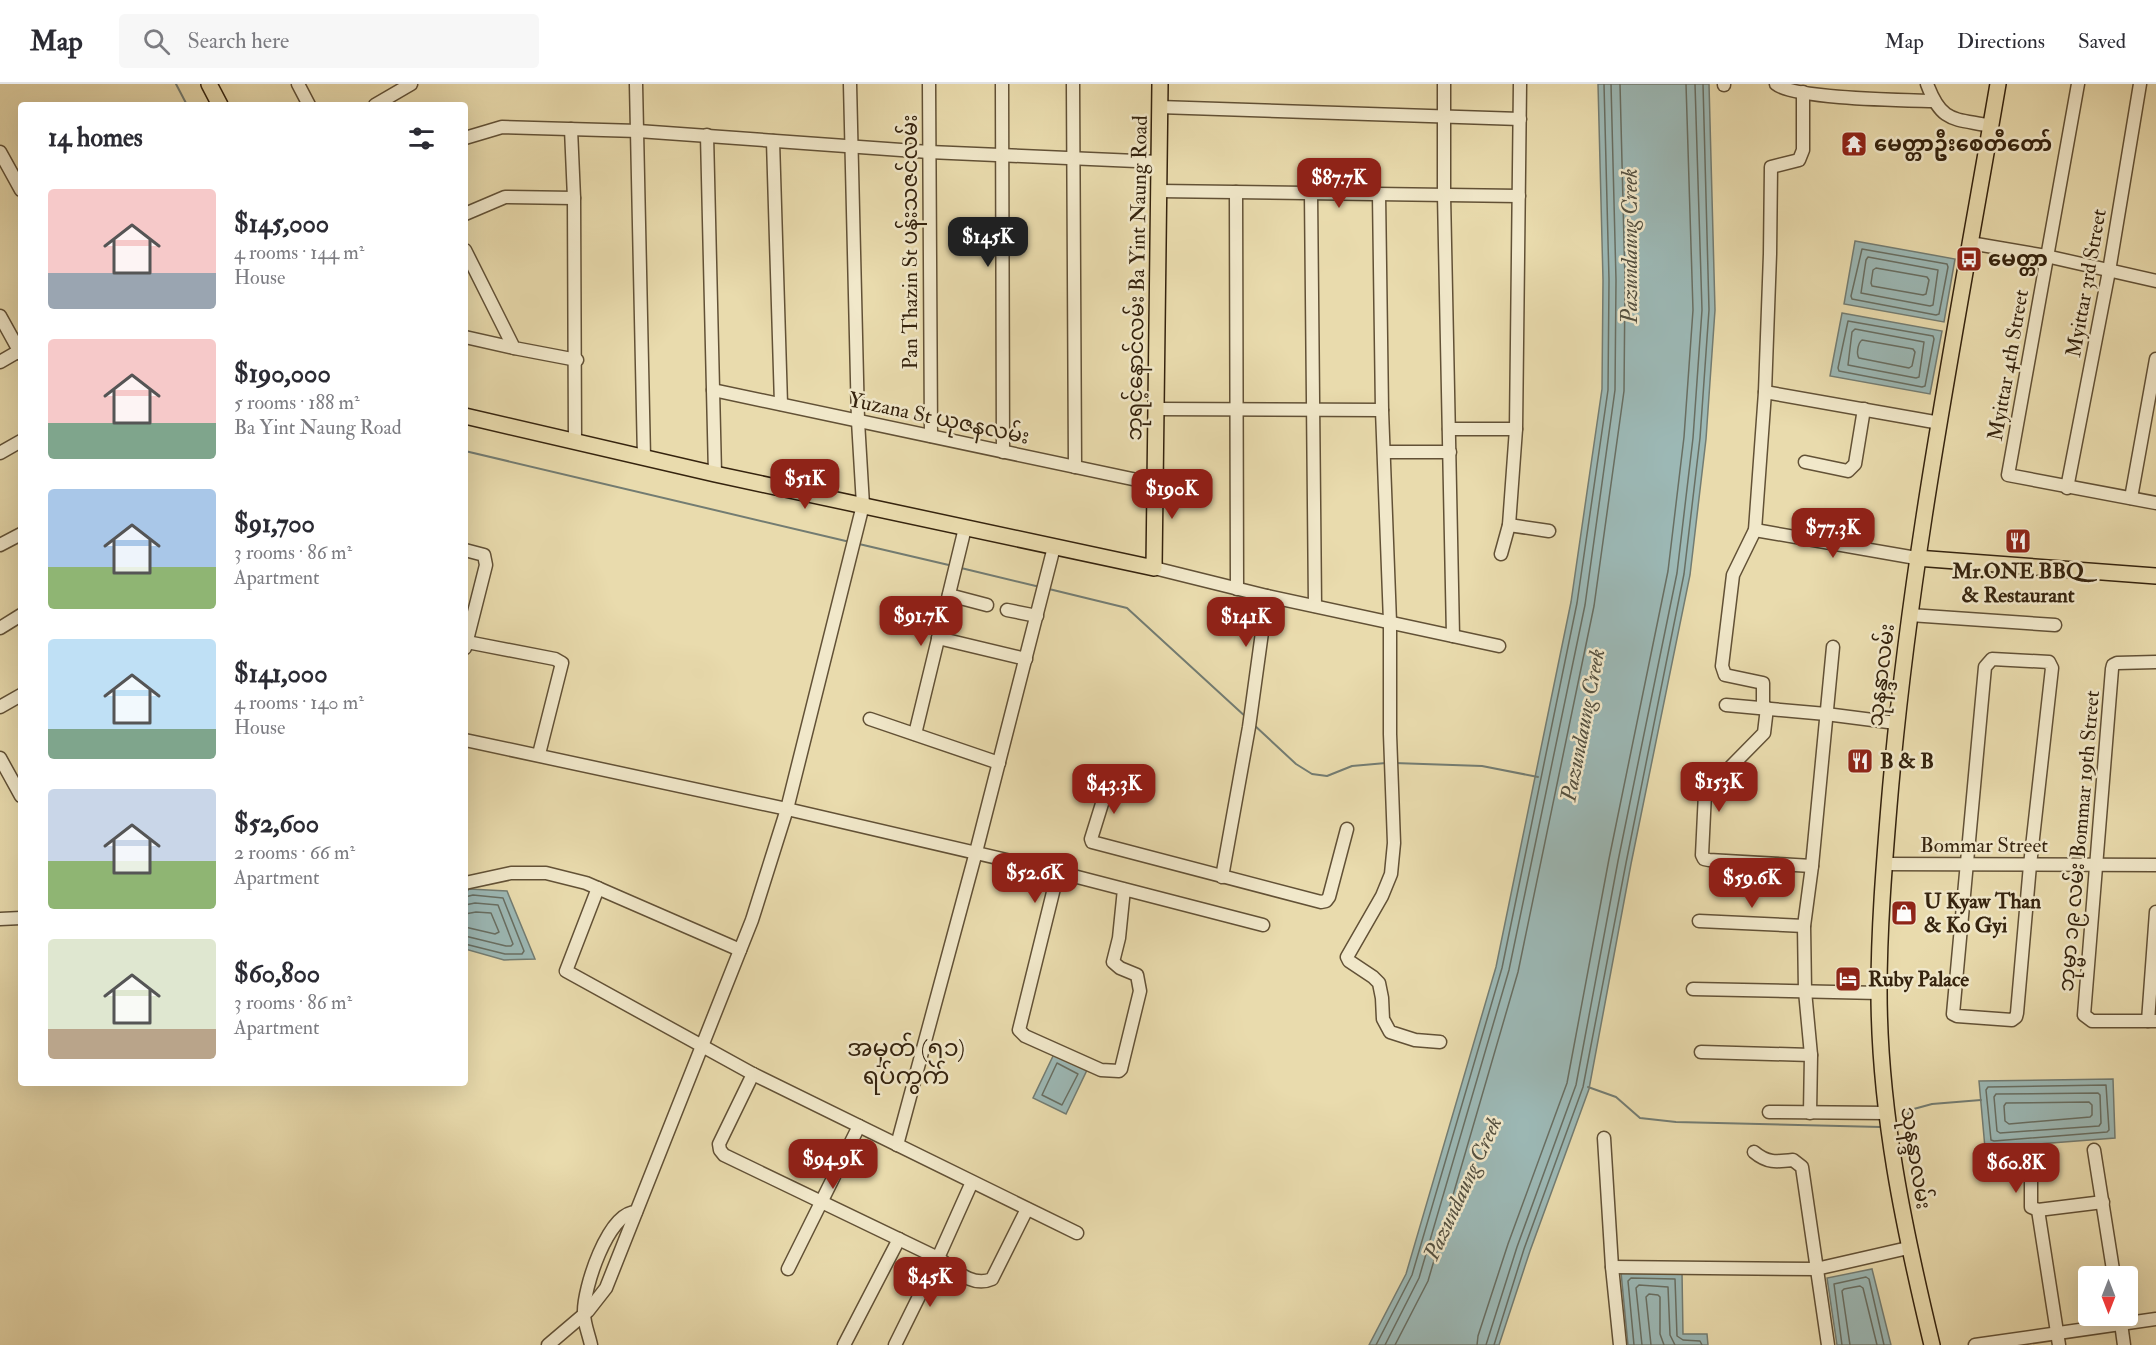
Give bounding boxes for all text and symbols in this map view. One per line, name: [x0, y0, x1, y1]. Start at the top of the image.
search box: [119, 14, 539, 68]
text: Map: [30, 24, 83, 59]
icon: search: [140, 25, 173, 58]
text: Search here: [188, 27, 289, 55]
text: Map: [1884, 28, 1924, 55]
text: Directions: [1957, 28, 2045, 55]
text: Saved: [2078, 28, 2126, 55]
street label: Pan Thazin St ပန်းသဇင်လမ်း: [894, 114, 927, 370]
street label: ဘုရင့်နောင်လမ်း Ba Yint Naung Road: [1118, 114, 1157, 441]
text: 14 homes: [48, 122, 143, 154]
icon: filters: [405, 122, 438, 155]
place label: မေတ္တာဦးစေတီတော်: [1874, 128, 2052, 161]
temple icon: မေတ္တာဦးစေတီတော်: [1839, 129, 1869, 159]
pin: $87.7K: [1290, 158, 1388, 209]
text: $87.7K: [1311, 165, 1367, 190]
water label: Pazundaung Creek: [1616, 168, 1644, 325]
street label: Myittar 3rd Street: [2060, 207, 2113, 359]
text: $145,000: [234, 208, 329, 240]
icon: home: [96, 213, 168, 285]
pin: $145K: [946, 217, 1030, 268]
text: $145K: [962, 224, 1014, 249]
text: 4 rooms · 144 m²: [234, 240, 364, 265]
bus stop icon: မေတ္တာ: [1954, 244, 1984, 274]
place label: မေတ္တာ: [1988, 246, 2048, 276]
text: House: [234, 265, 285, 290]
street label: Myittar 4th Street: [1982, 287, 2035, 443]
text: $190,000: [234, 358, 331, 390]
icon: home: [96, 363, 168, 435]
street label: Yuzana St ယုဇနလမ်း: [845, 383, 1032, 454]
text: 5 rooms · 188 m²: [234, 390, 360, 415]
text: Ba Yint Naung Road: [234, 415, 402, 440]
pin: $51K: [769, 459, 841, 510]
text: $51K: [784, 466, 826, 491]
pin: $190K: [1130, 469, 1214, 520]
text: $190K: [1146, 476, 1198, 501]
text: $91,700: [234, 508, 315, 540]
pin: $77.3K: [1784, 508, 1882, 559]
icon: home: [96, 513, 168, 585]
text: $77.3K: [1806, 515, 1860, 540]
restaurant icon: Mr.ONE BBQ & Restaurant: [2003, 526, 2033, 556]
text: 3 rooms · 86 m²: [234, 540, 352, 565]
place label: Mr.ONE BBQ & Restaurant: [1951, 558, 2098, 609]
text: Apartment: [234, 565, 319, 590]
pin: $91.7K: [872, 596, 970, 647]
pin: $141K: [1204, 597, 1288, 648]
text: $91.7K: [894, 603, 948, 628]
text: $141K: [1221, 604, 1271, 629]
street label: သုနန္ဒာလမ်း: [1859, 622, 1905, 729]
water label: Pazundaung Creek: [1554, 646, 1612, 805]
text: $141,000: [234, 658, 327, 690]
icon: home: [96, 663, 168, 735]
street label: ဘုမ္မာ ၁၉ လမ်း Bommar 19th Street: [2050, 689, 2110, 993]
text: 4 rooms · 140 m²: [234, 690, 364, 715]
text: House: [234, 715, 285, 740]
restaurant icon: B & B: [1845, 746, 1875, 776]
place label: B & B: [1880, 748, 1934, 775]
pin: $153K: [1677, 762, 1761, 813]
pin: $43.3K: [1065, 764, 1163, 815]
text: $153K: [1695, 769, 1743, 794]
text: $43.3K: [1086, 771, 1142, 796]
text: $52,600: [234, 808, 319, 840]
icon: home: [96, 813, 168, 885]
street label: Bommar Street: [1920, 832, 2048, 859]
text: 2 rooms · 66 m²: [234, 840, 355, 865]
pin: $52.6K: [986, 853, 1084, 904]
pin: $59.6K: [1703, 858, 1801, 909]
text: $52.6K: [1006, 860, 1064, 885]
text: Apartment: [234, 865, 319, 890]
text: $59.6K: [1723, 865, 1781, 890]
place label: U Kyaw Than & Ko Gyi: [1924, 888, 2041, 939]
shop icon: U Kyaw Than & Ko Gyi: [1889, 898, 1919, 928]
text: $60,800: [234, 958, 320, 990]
icon: home: [96, 963, 168, 1035]
hotel icon: Ruby Palace: [1833, 964, 1863, 994]
place label: Ruby Palace: [1868, 966, 1969, 993]
text: 3 rooms · 86 m²: [234, 990, 352, 1015]
text: Apartment: [234, 1015, 319, 1040]
district label: အမှတ် (၅၁) ရပ်ကွက်: [847, 1032, 965, 1095]
street label: သုနန္ဒာလမ်း: [1891, 1104, 1940, 1212]
water label: Pazundaung Creek: [1417, 1112, 1508, 1266]
pin: $94.9K: [784, 1139, 882, 1190]
pin: $60.8K: [1967, 1143, 2065, 1194]
text: $94.9K: [803, 1146, 863, 1171]
text: $60.8K: [1987, 1150, 2045, 1175]
pin: $45K: [894, 1257, 966, 1308]
text: $45K: [908, 1264, 952, 1289]
north arrow: [2078, 1266, 2138, 1326]
map controls: [2078, 1266, 2138, 1326]

